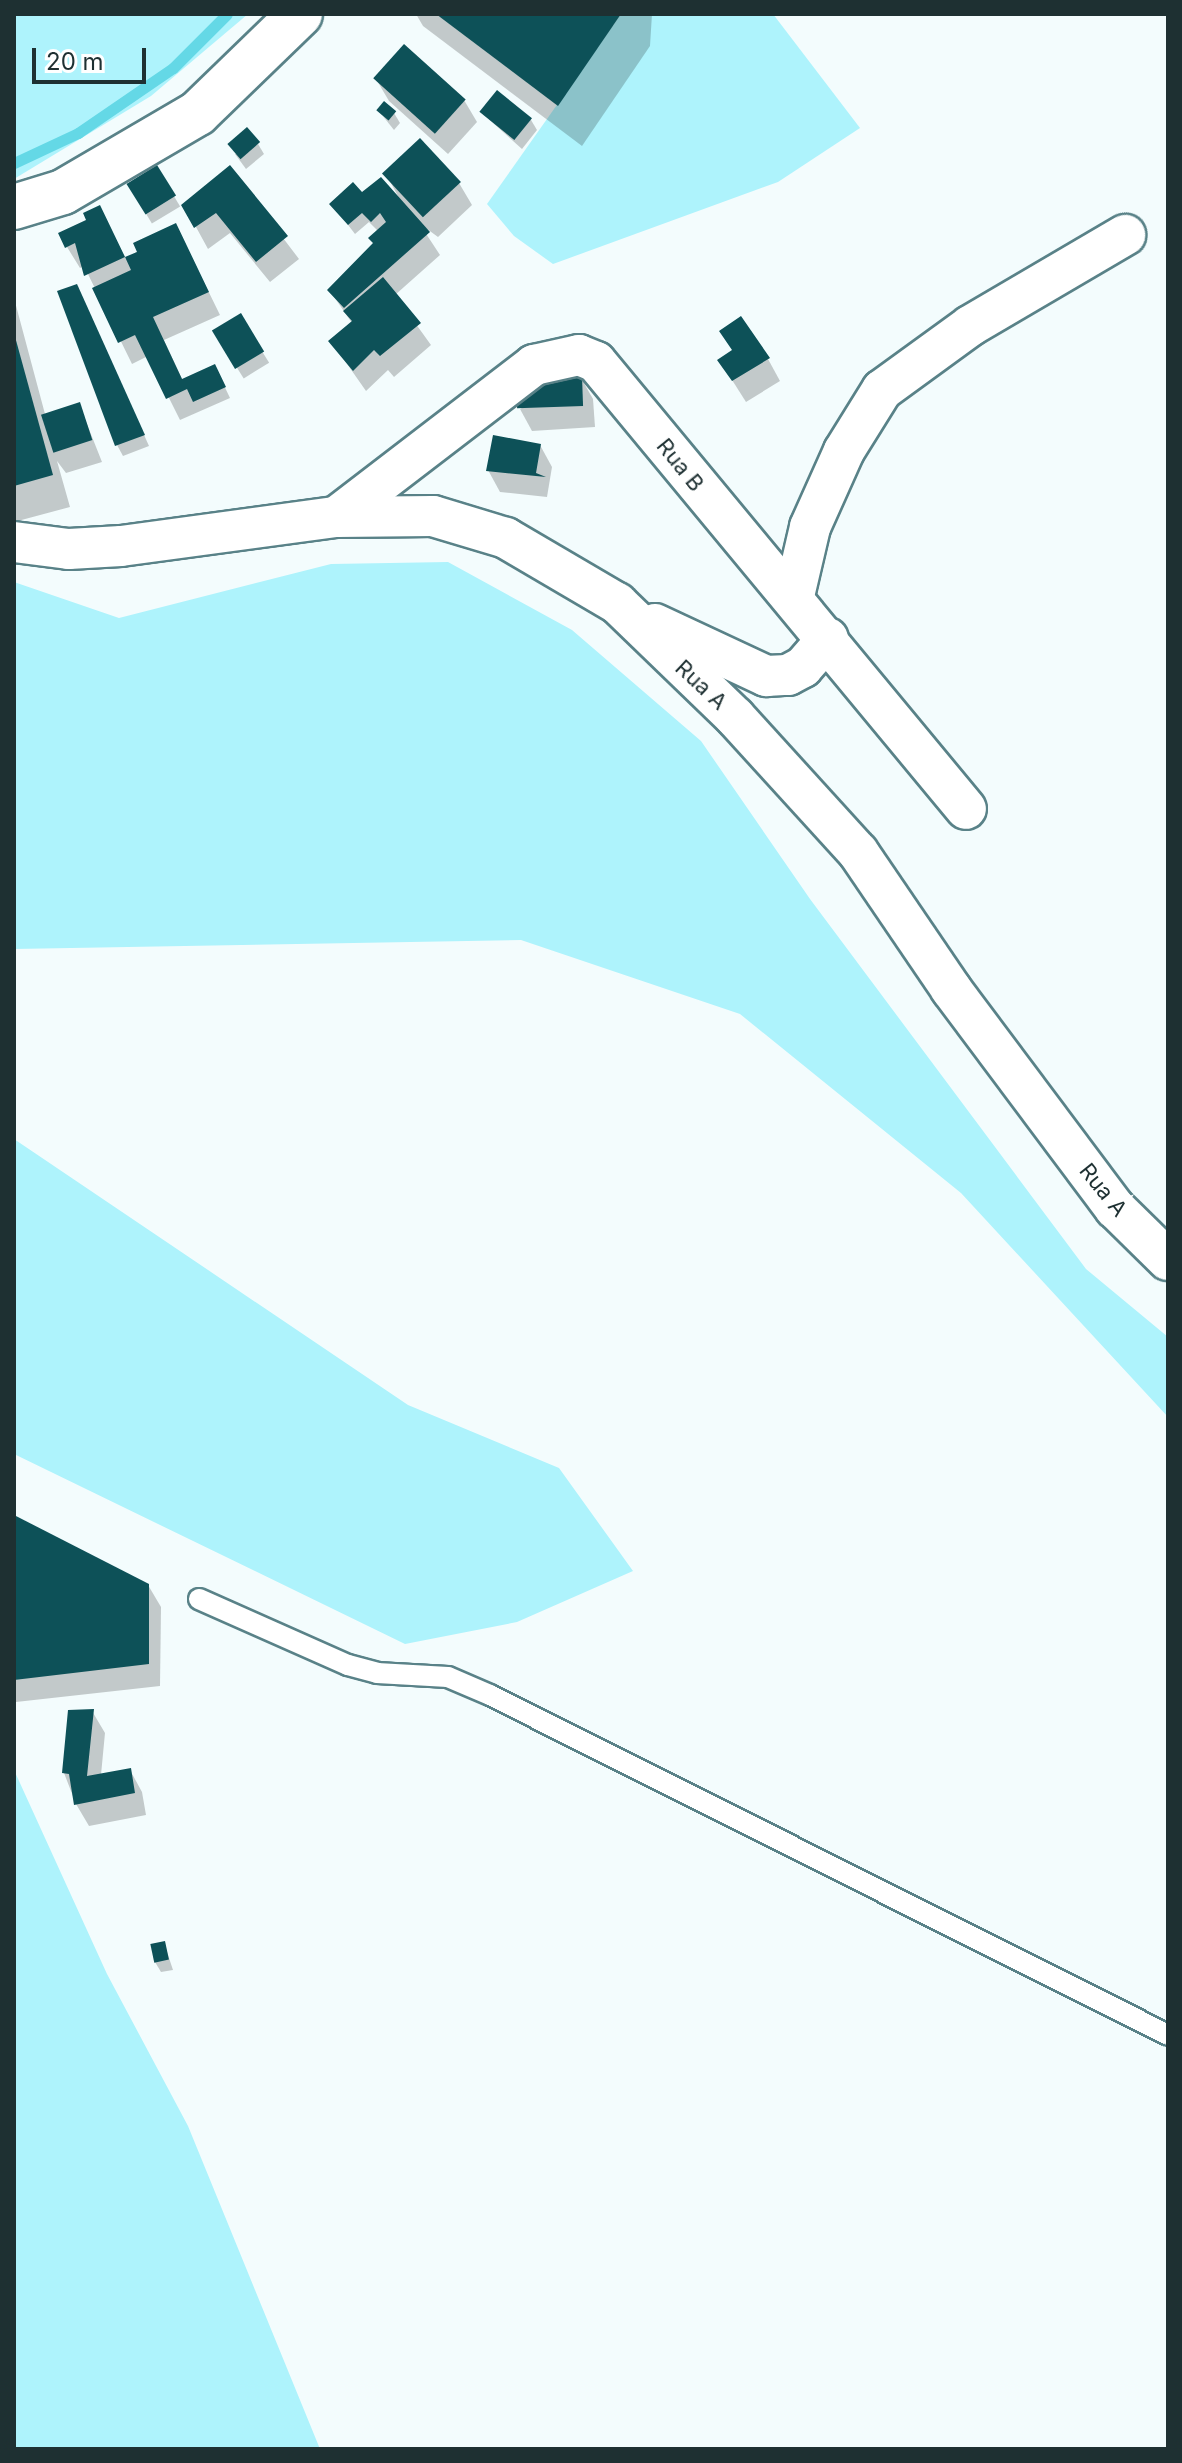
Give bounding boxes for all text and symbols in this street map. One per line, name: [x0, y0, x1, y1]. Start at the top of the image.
scale bar: [36, 32, 150, 82]
text: 20 m: [46, 47, 104, 76]
street label: Rua B: [651, 433, 709, 497]
street label: Rua A: [670, 655, 732, 715]
street label: Rua A: [1074, 1158, 1132, 1222]

